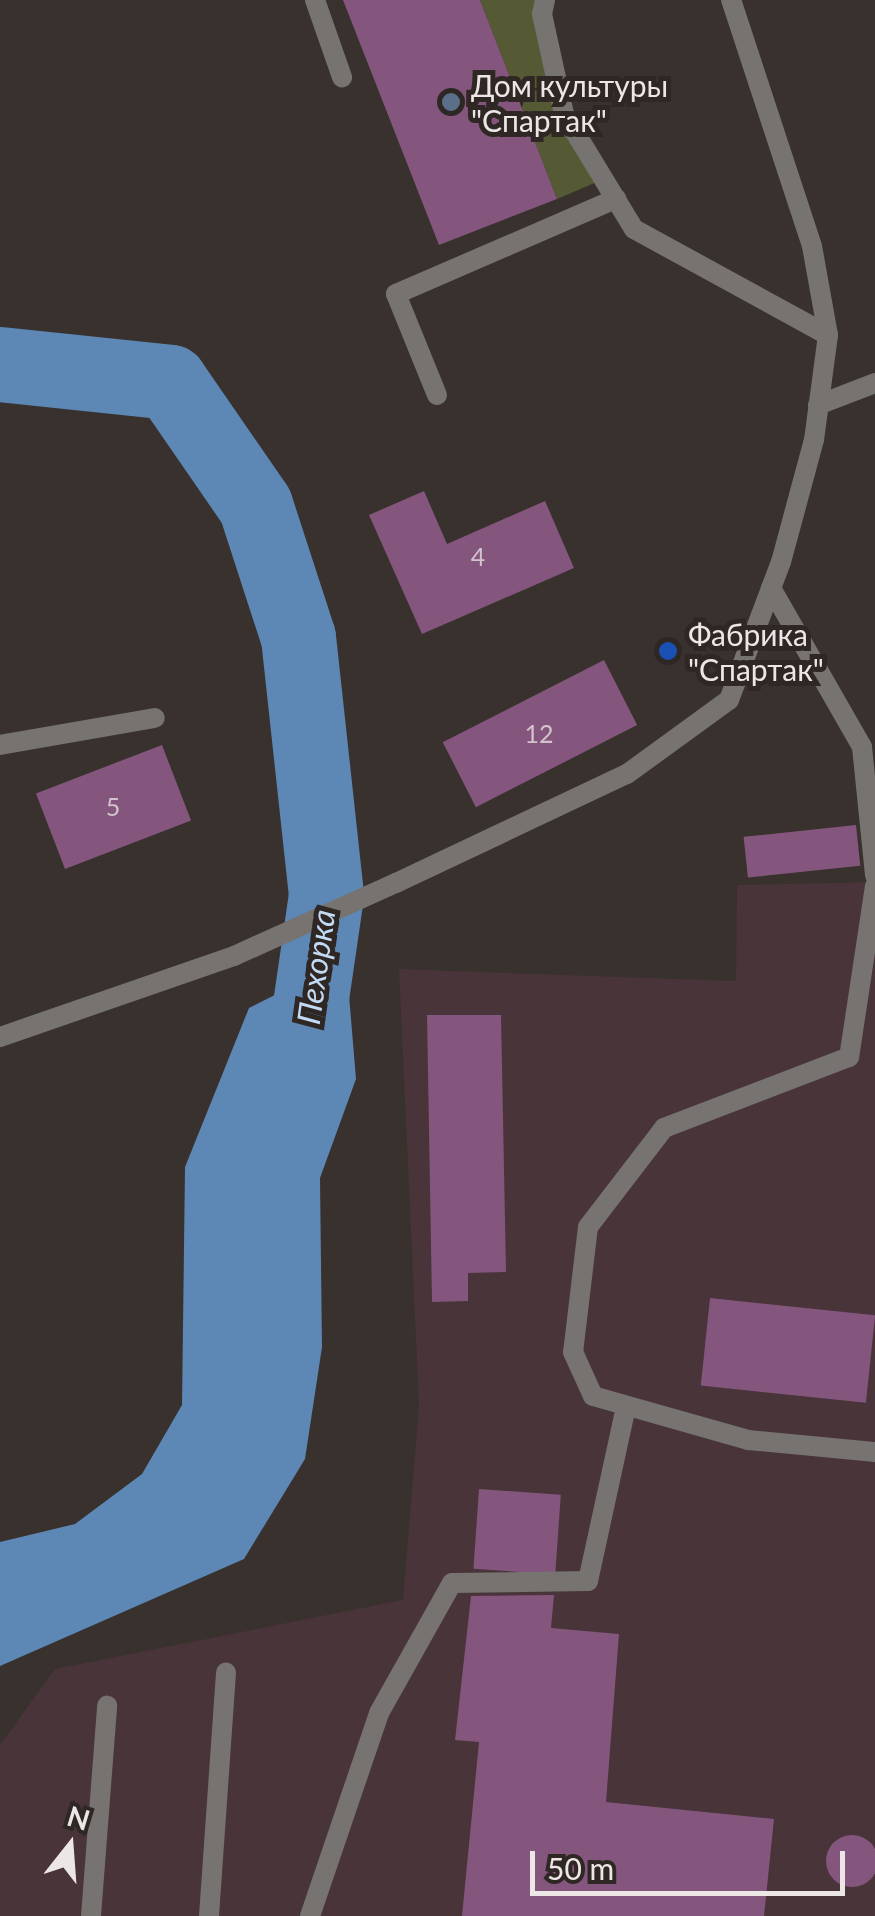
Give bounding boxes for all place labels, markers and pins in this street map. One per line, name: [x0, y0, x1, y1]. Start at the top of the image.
place label: Дом культуры "Спартак": [471, 67, 668, 138]
marker: Дом культуры "Спартак": [440, 91, 462, 113]
place label: Фабрика "Спартак": [688, 616, 824, 686]
marker: Фабрика "Спартак": [657, 640, 679, 662]

